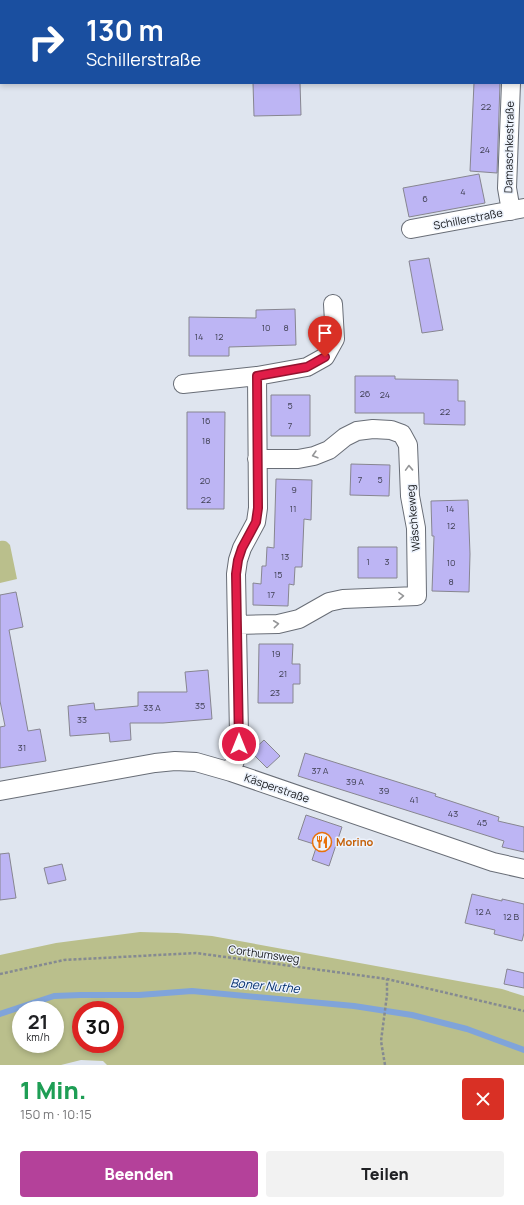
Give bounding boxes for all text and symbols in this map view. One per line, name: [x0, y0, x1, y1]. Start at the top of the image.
text: 130 m: [86, 11, 164, 49]
icon: right: [20, 16, 72, 68]
text: Schillerstraße: [86, 47, 201, 71]
house number: 22: [481, 100, 491, 113]
street label: Damaschkestraße: [500, 100, 517, 193]
house number: 24: [480, 143, 490, 156]
house number: 4: [460, 185, 466, 198]
house number: 6: [422, 192, 428, 205]
street label: Schillerstraße: [432, 204, 504, 233]
pin: [308, 316, 342, 357]
house number: 10: [262, 321, 271, 334]
house number: 8: [283, 321, 289, 334]
icon: arrive: [314, 322, 336, 344]
house number: 14: [195, 330, 203, 343]
house number: 12: [215, 330, 223, 343]
house number: 26: [360, 387, 371, 400]
house number: 24: [380, 388, 390, 401]
house number: 5: [287, 399, 293, 412]
house number: 22: [440, 405, 450, 418]
house number: 16: [201, 414, 211, 427]
house number: 7: [288, 419, 293, 432]
house number: 18: [202, 434, 210, 447]
one-way arrow: [312, 450, 319, 459]
one-way arrow: [405, 465, 413, 471]
house number: 7: [358, 473, 363, 486]
house number: 5: [377, 473, 383, 486]
house number: 20: [200, 474, 210, 487]
house number: 9: [291, 483, 297, 496]
street label: Wäschkeweg: [402, 484, 423, 552]
house number: 22: [201, 493, 211, 506]
house number: 11: [289, 502, 297, 515]
house number: 14: [446, 502, 454, 515]
house number: 12: [447, 519, 455, 532]
house number: 13: [281, 550, 289, 563]
house number: 1: [366, 555, 370, 568]
house number: 3: [385, 555, 390, 568]
house number: 10: [447, 556, 456, 569]
house number: 15: [274, 568, 282, 581]
house number: 8: [448, 575, 454, 588]
house number: 17: [267, 588, 275, 601]
one-way arrow: [398, 592, 404, 601]
one-way arrow: [273, 619, 279, 628]
house number: 19: [271, 647, 281, 660]
house number: 21: [279, 667, 287, 680]
house number: 23: [270, 686, 280, 699]
house number: 35: [195, 699, 205, 712]
house number: 33 A: [143, 701, 161, 714]
house number: 33: [77, 713, 87, 726]
position arrow: [218, 723, 260, 765]
house number: 31: [18, 741, 26, 754]
house number: 37 A: [312, 764, 329, 777]
street label: Käsperstraße: [242, 769, 312, 806]
house number: 39 A: [346, 775, 364, 788]
house number: 39: [379, 784, 389, 797]
house number: 41: [410, 793, 418, 806]
house number: 43: [448, 807, 458, 820]
house number: 45: [477, 816, 487, 829]
restaurant icon: Morino: [311, 831, 333, 853]
place label: Morino: [336, 834, 373, 849]
house number: 12 A: [475, 905, 491, 918]
house number: 12 B: [503, 910, 519, 923]
street label: Corthumsweg: [227, 941, 301, 966]
water label: Boner Nuthe: [230, 974, 301, 997]
speed limit sign: 30: [72, 1001, 124, 1053]
text: 21: [28, 1008, 48, 1035]
text: km/h: [26, 1030, 50, 1044]
text: 1 Min.: [20, 1073, 86, 1106]
button: close: [462, 1078, 504, 1120]
text: 150 m · 10:15: [20, 1105, 92, 1123]
button: Beenden: [20, 1151, 258, 1197]
button: Teilen: [266, 1151, 504, 1197]

